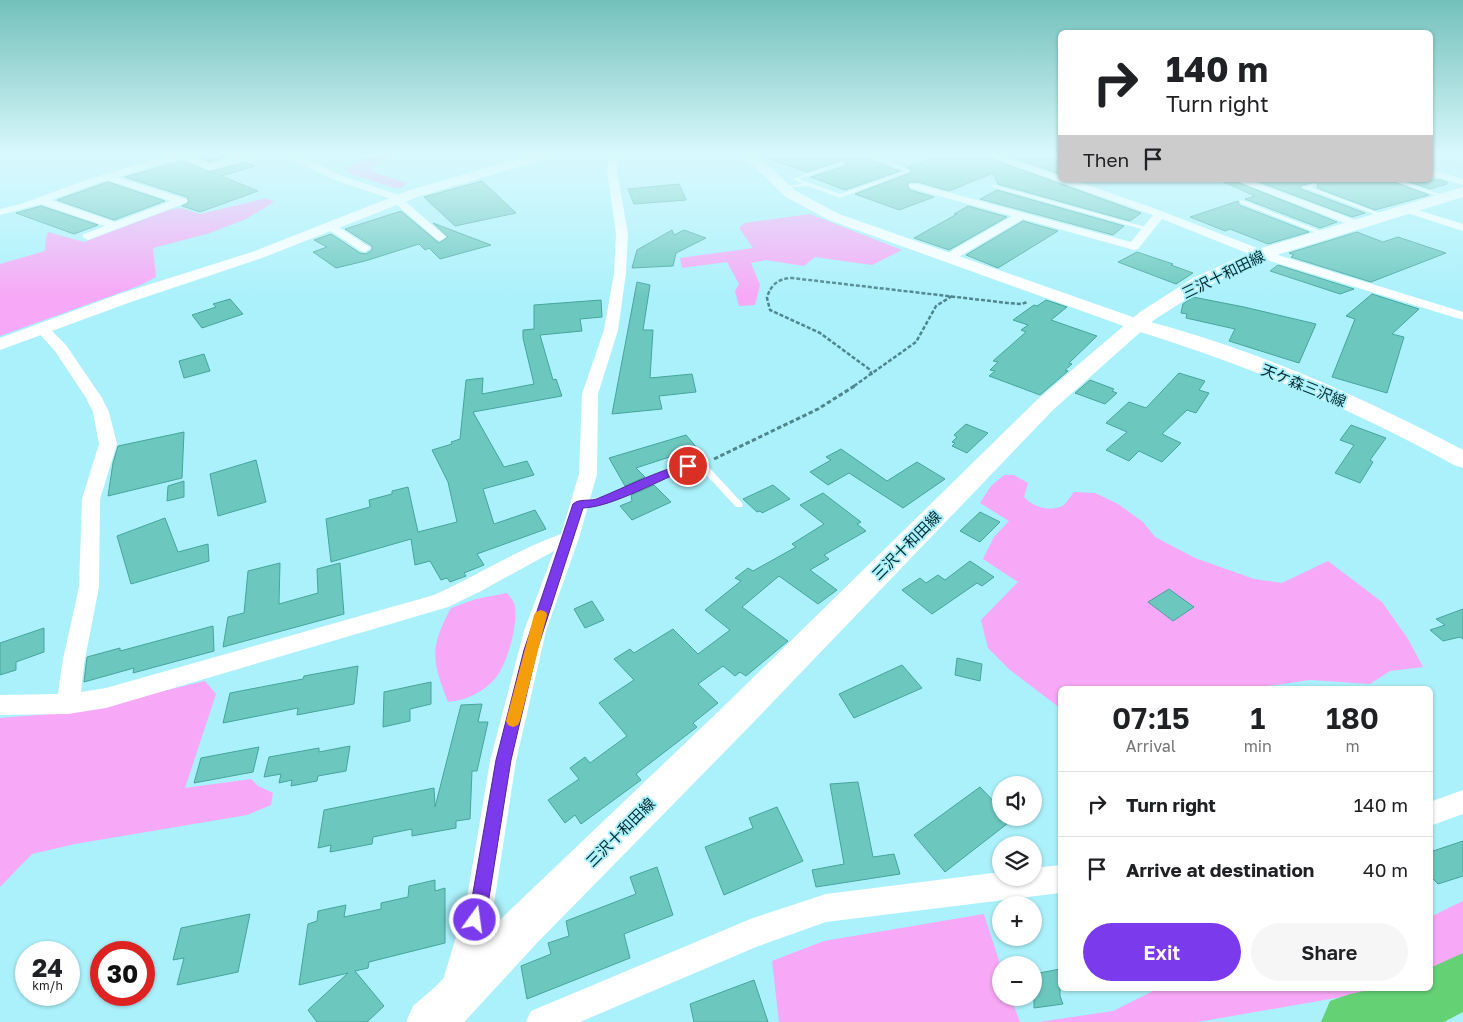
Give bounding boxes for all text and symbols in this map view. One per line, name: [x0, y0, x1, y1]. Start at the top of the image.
text: 140 m: [1166, 48, 1268, 90]
icon: right: [1083, 50, 1148, 115]
text: Turn right: [1166, 90, 1269, 117]
icon: arrive: [1139, 145, 1167, 173]
text: Then: [1083, 148, 1129, 171]
street label: 三沢十和田線: [1179, 246, 1267, 302]
street label: 天ケ森三沢線: [1259, 360, 1349, 410]
pin: [667, 445, 709, 487]
icon: arrive: [674, 452, 702, 480]
street label: 三沢十和田線: [868, 507, 944, 583]
text: 07:15: [1112, 700, 1190, 736]
text: 1: [1250, 700, 1265, 736]
text: 180: [1326, 700, 1379, 736]
text: Arrival: [1126, 736, 1176, 756]
text: min: [1244, 736, 1272, 756]
text: m: [1345, 736, 1360, 756]
map controls: [992, 776, 1042, 1006]
button: sound: [992, 776, 1042, 826]
icon: right: [1083, 790, 1111, 818]
text: Turn right: [1126, 793, 1216, 816]
text: 140 m: [1354, 793, 1408, 816]
street label: 三沢十和田線: [582, 794, 658, 870]
button: layers: [992, 836, 1042, 886]
icon: arrive: [1083, 855, 1111, 883]
text: Arrive at destination: [1126, 858, 1314, 881]
text: 40 m: [1363, 858, 1408, 881]
position arrow: [448, 893, 500, 945]
button: +: [992, 896, 1042, 946]
button: Exit: [1083, 923, 1241, 981]
button: Share: [1251, 923, 1408, 981]
speed limit sign: 30: [90, 941, 155, 1006]
text: 24: [32, 952, 63, 983]
button: −: [992, 956, 1042, 1006]
text: km/h: [32, 978, 63, 993]

